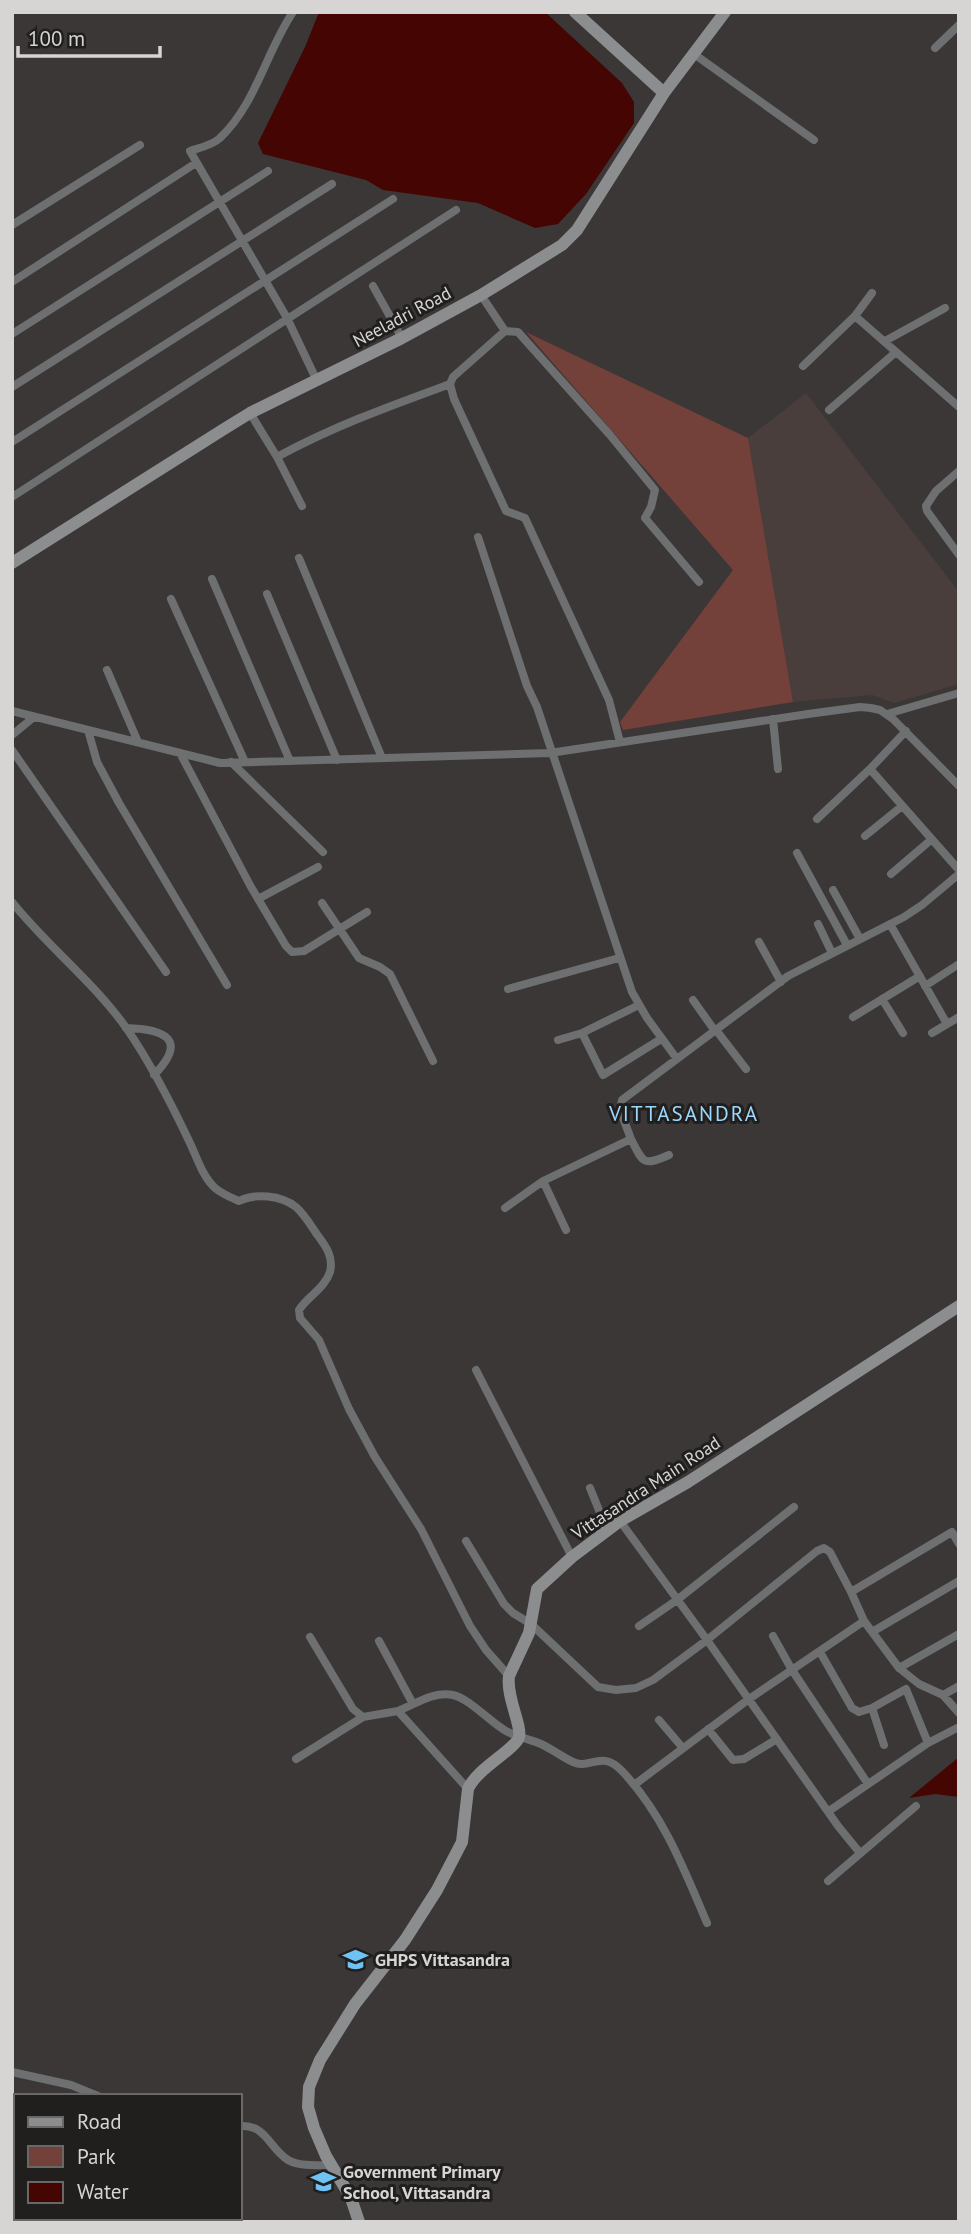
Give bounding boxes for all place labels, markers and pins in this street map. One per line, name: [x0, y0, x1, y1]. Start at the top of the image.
school or university icon: GHPS Vittasandra: [341, 1946, 369, 1974]
place label: GHPS Vittasandra: [375, 1948, 510, 1971]
place label: Government Primary School, Vittasandra: [343, 2160, 501, 2204]
school or university icon: Government Primary School, Vittasandra: [309, 2168, 337, 2196]

